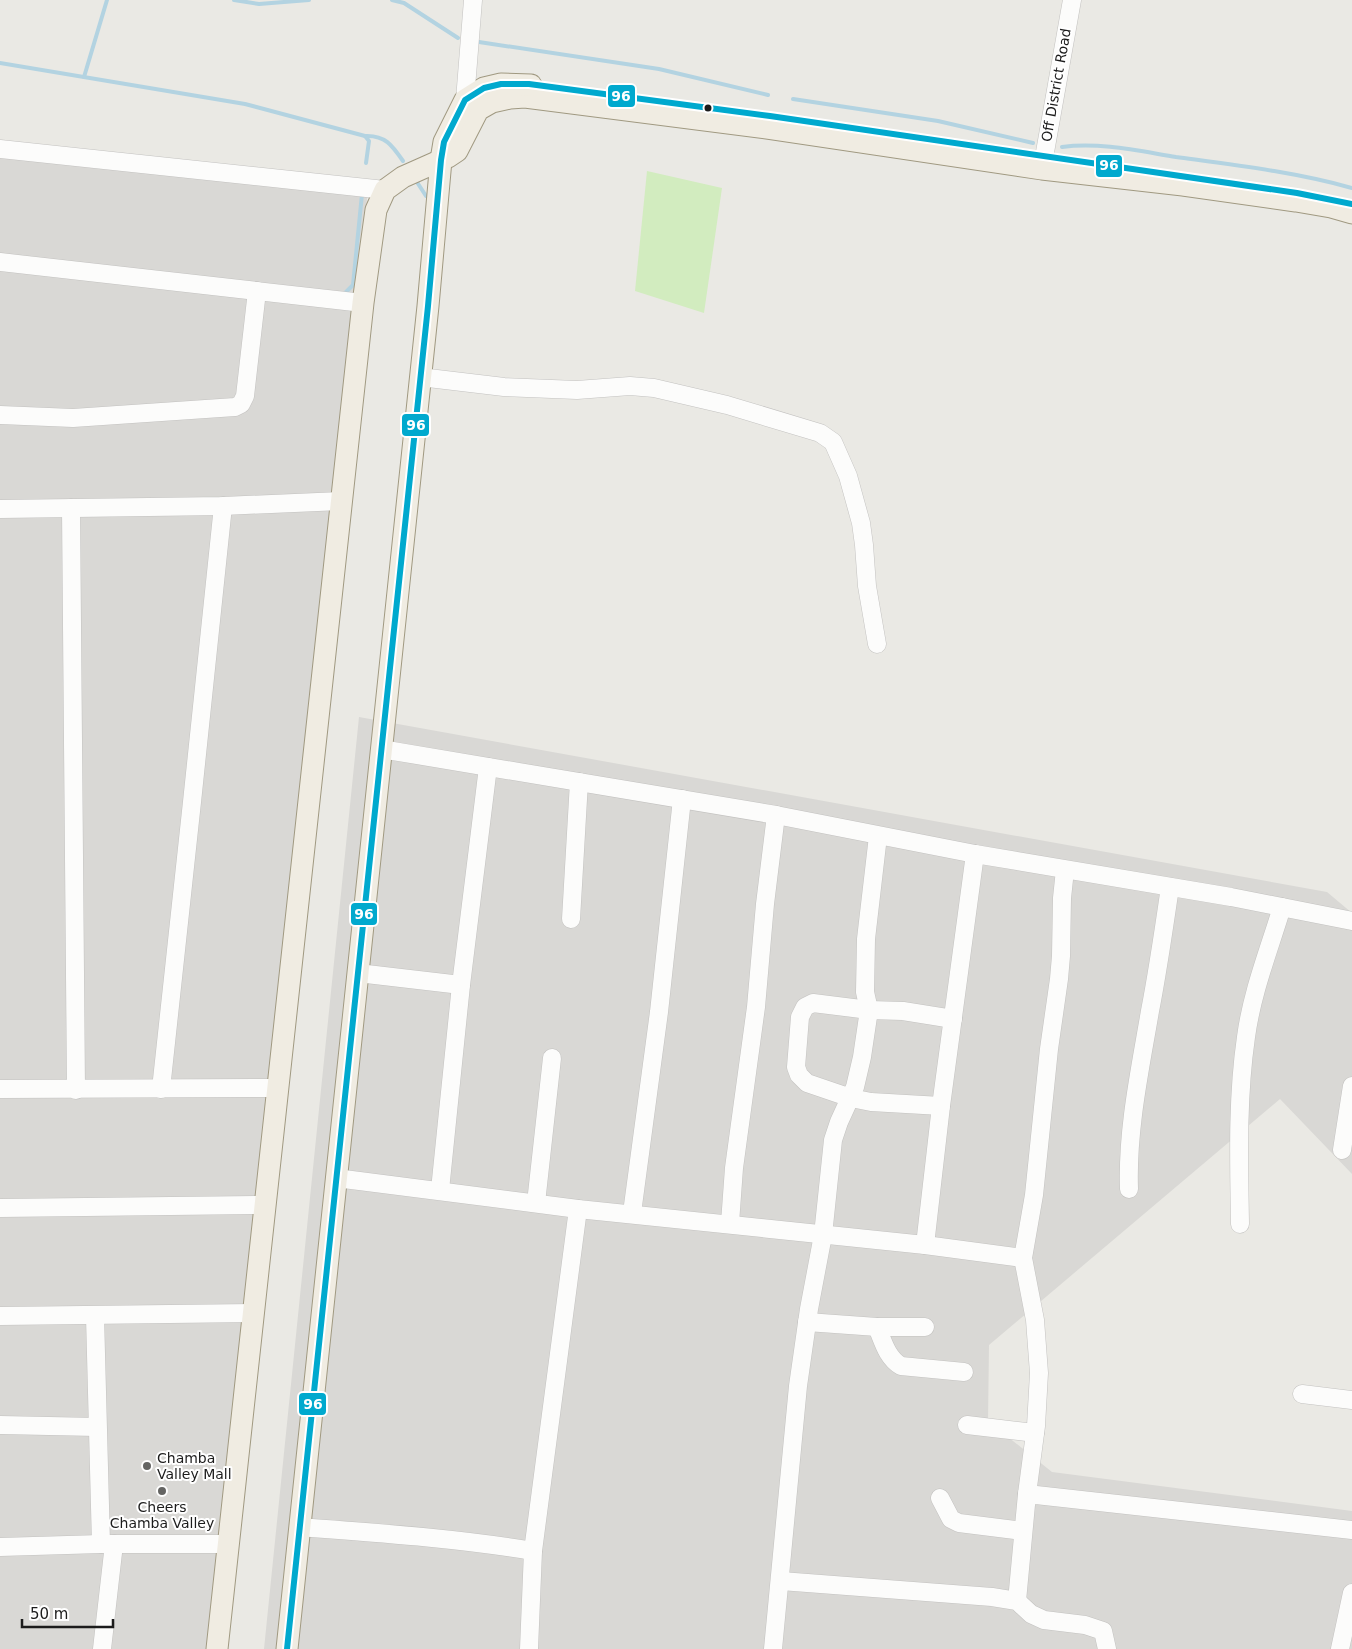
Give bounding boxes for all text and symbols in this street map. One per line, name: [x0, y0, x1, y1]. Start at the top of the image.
street label: Off District Road: [1038, 27, 1074, 143]
line badge: 96: [607, 84, 636, 108]
text: 96: [611, 88, 631, 104]
unlabelled marker: [703, 103, 713, 113]
line badge: 96: [1095, 154, 1123, 178]
text: 96: [1099, 157, 1119, 173]
line badge: 96: [401, 413, 430, 437]
text: 96: [406, 417, 426, 433]
line badge: 96: [350, 902, 378, 926]
text: 96: [354, 906, 374, 922]
line badge: 96: [298, 1392, 327, 1416]
text: 96: [303, 1396, 323, 1412]
place label: Chamba Valley Mall: [157, 1450, 232, 1482]
marker: Chamba Valley Mall: [141, 1460, 153, 1472]
marker: Cheers Chamba Valley: [156, 1485, 168, 1497]
place label: Cheers Chamba Valley: [110, 1499, 214, 1531]
scale bar: [22, 1596, 114, 1628]
text: 50 m: [30, 1605, 68, 1623]

